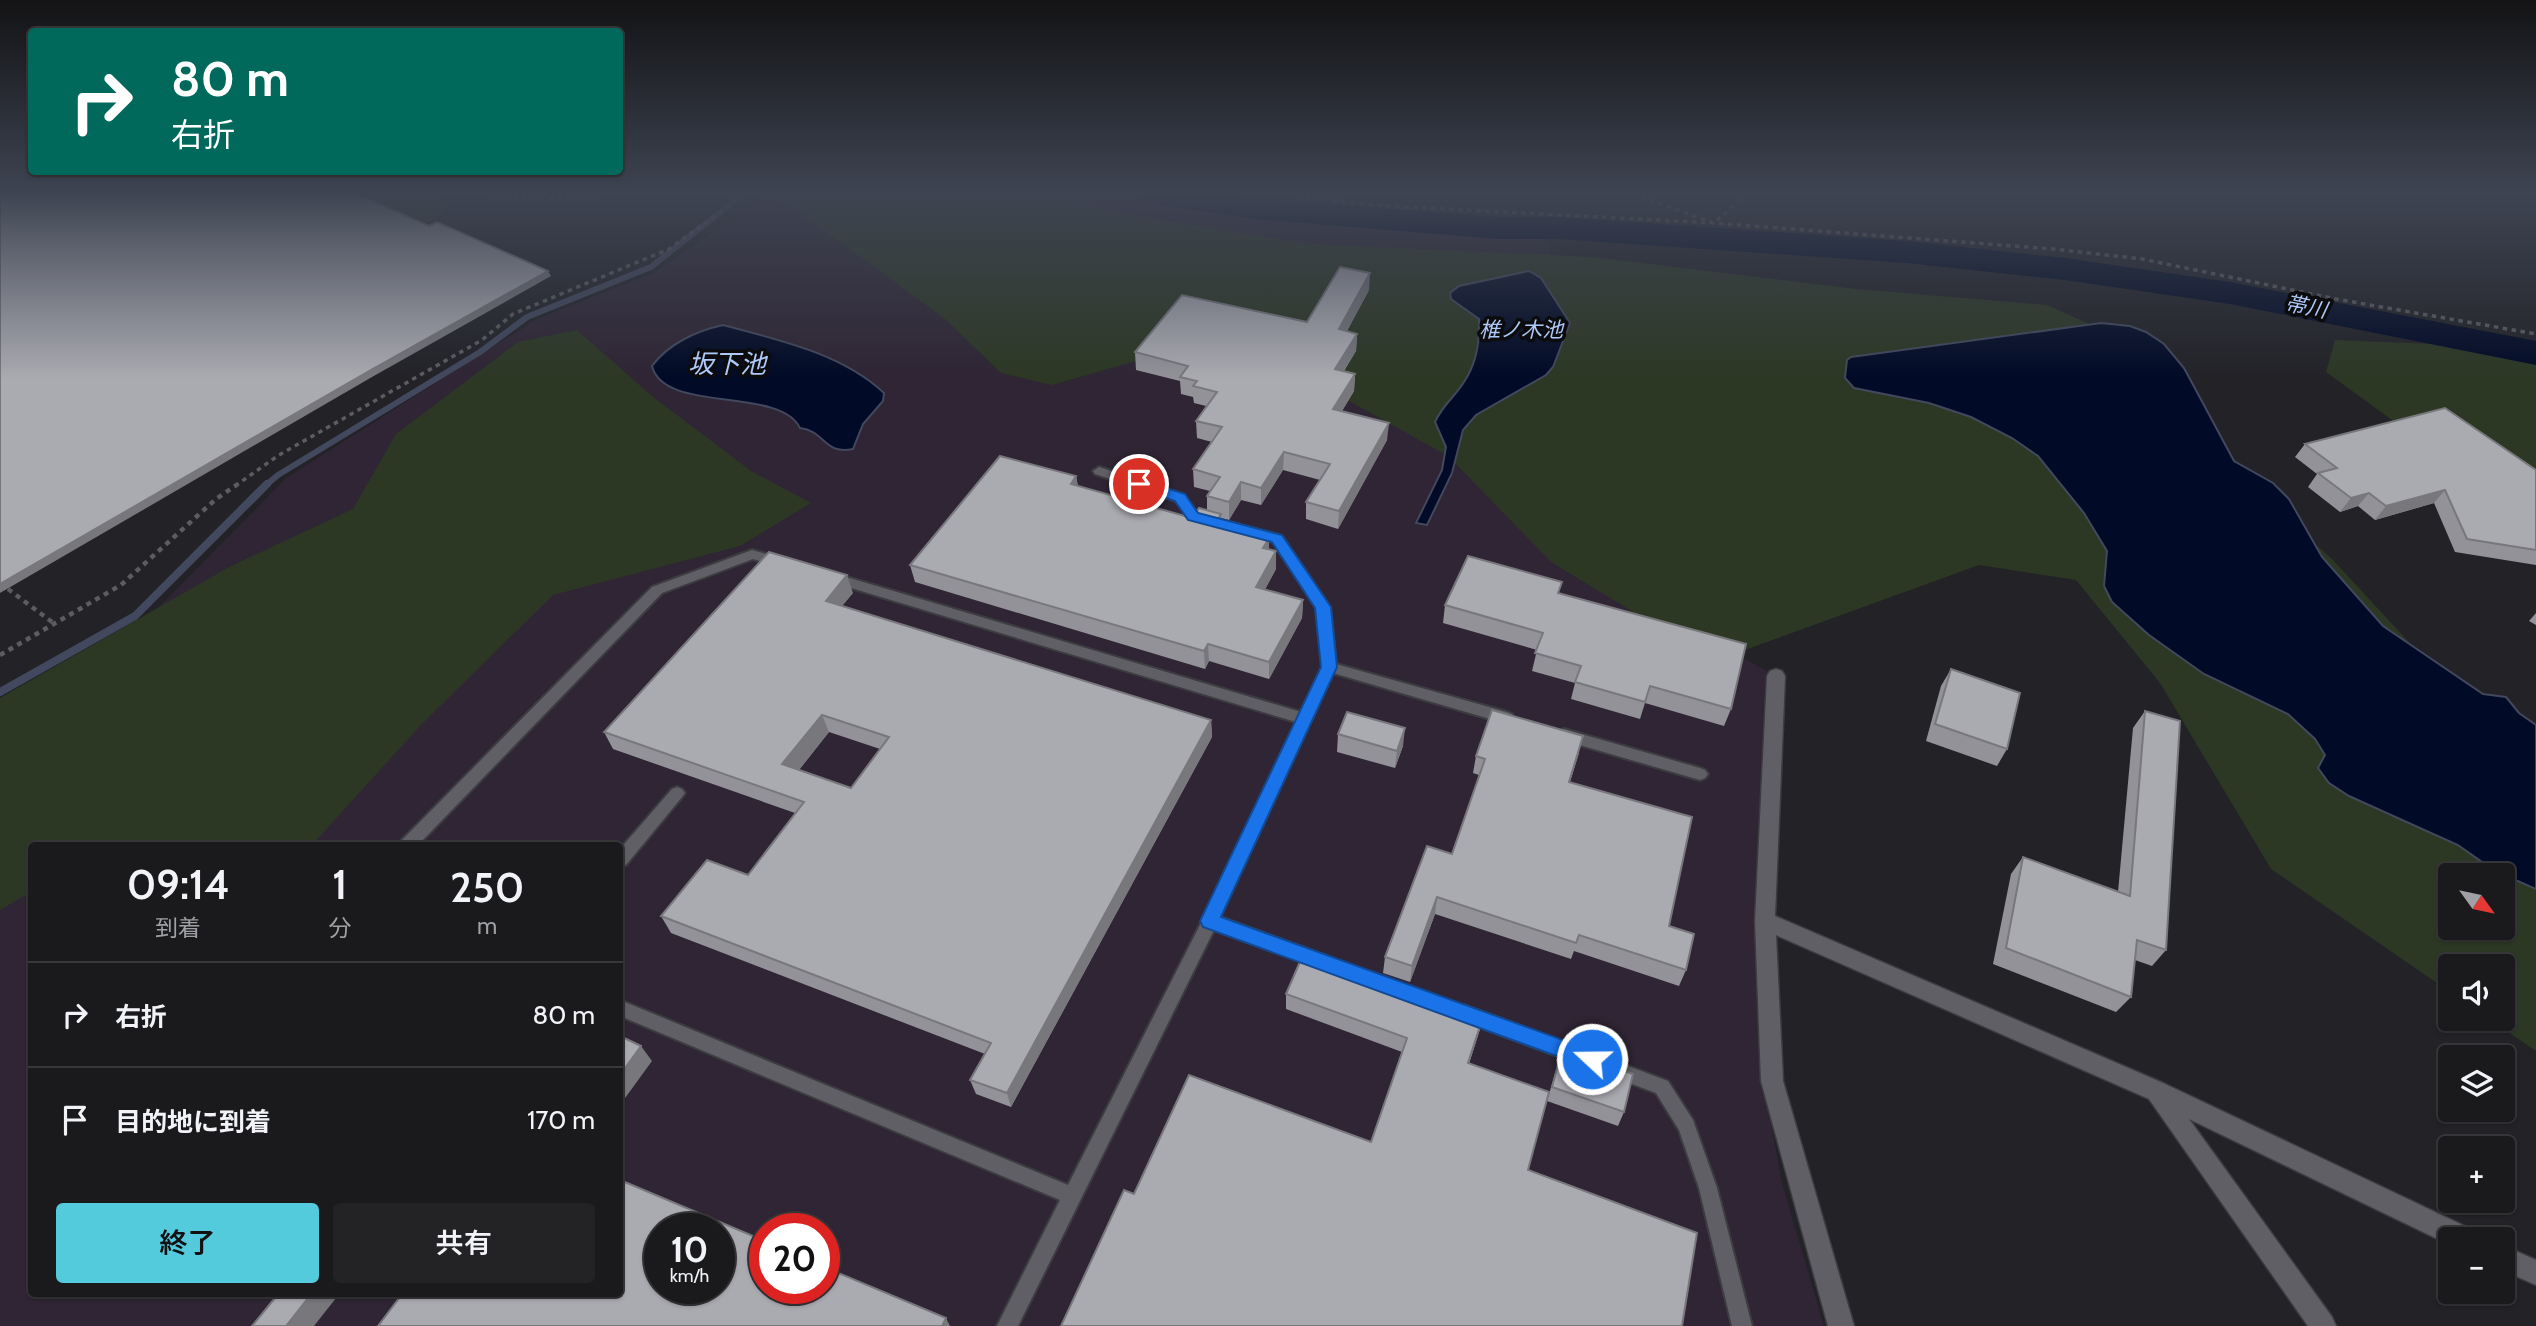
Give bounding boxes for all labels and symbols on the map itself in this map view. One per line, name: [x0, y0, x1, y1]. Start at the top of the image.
water label: 帯川: [2283, 290, 2331, 323]
water label: 椎ノ木池: [1479, 317, 1565, 342]
water label: 坂下池: [688, 348, 769, 380]
pin: [1109, 454, 1169, 514]
north arrow: [2438, 863, 2515, 940]
position arrow: [1555, 1022, 1629, 1096]
speed limit sign: 20: [749, 1213, 840, 1304]

